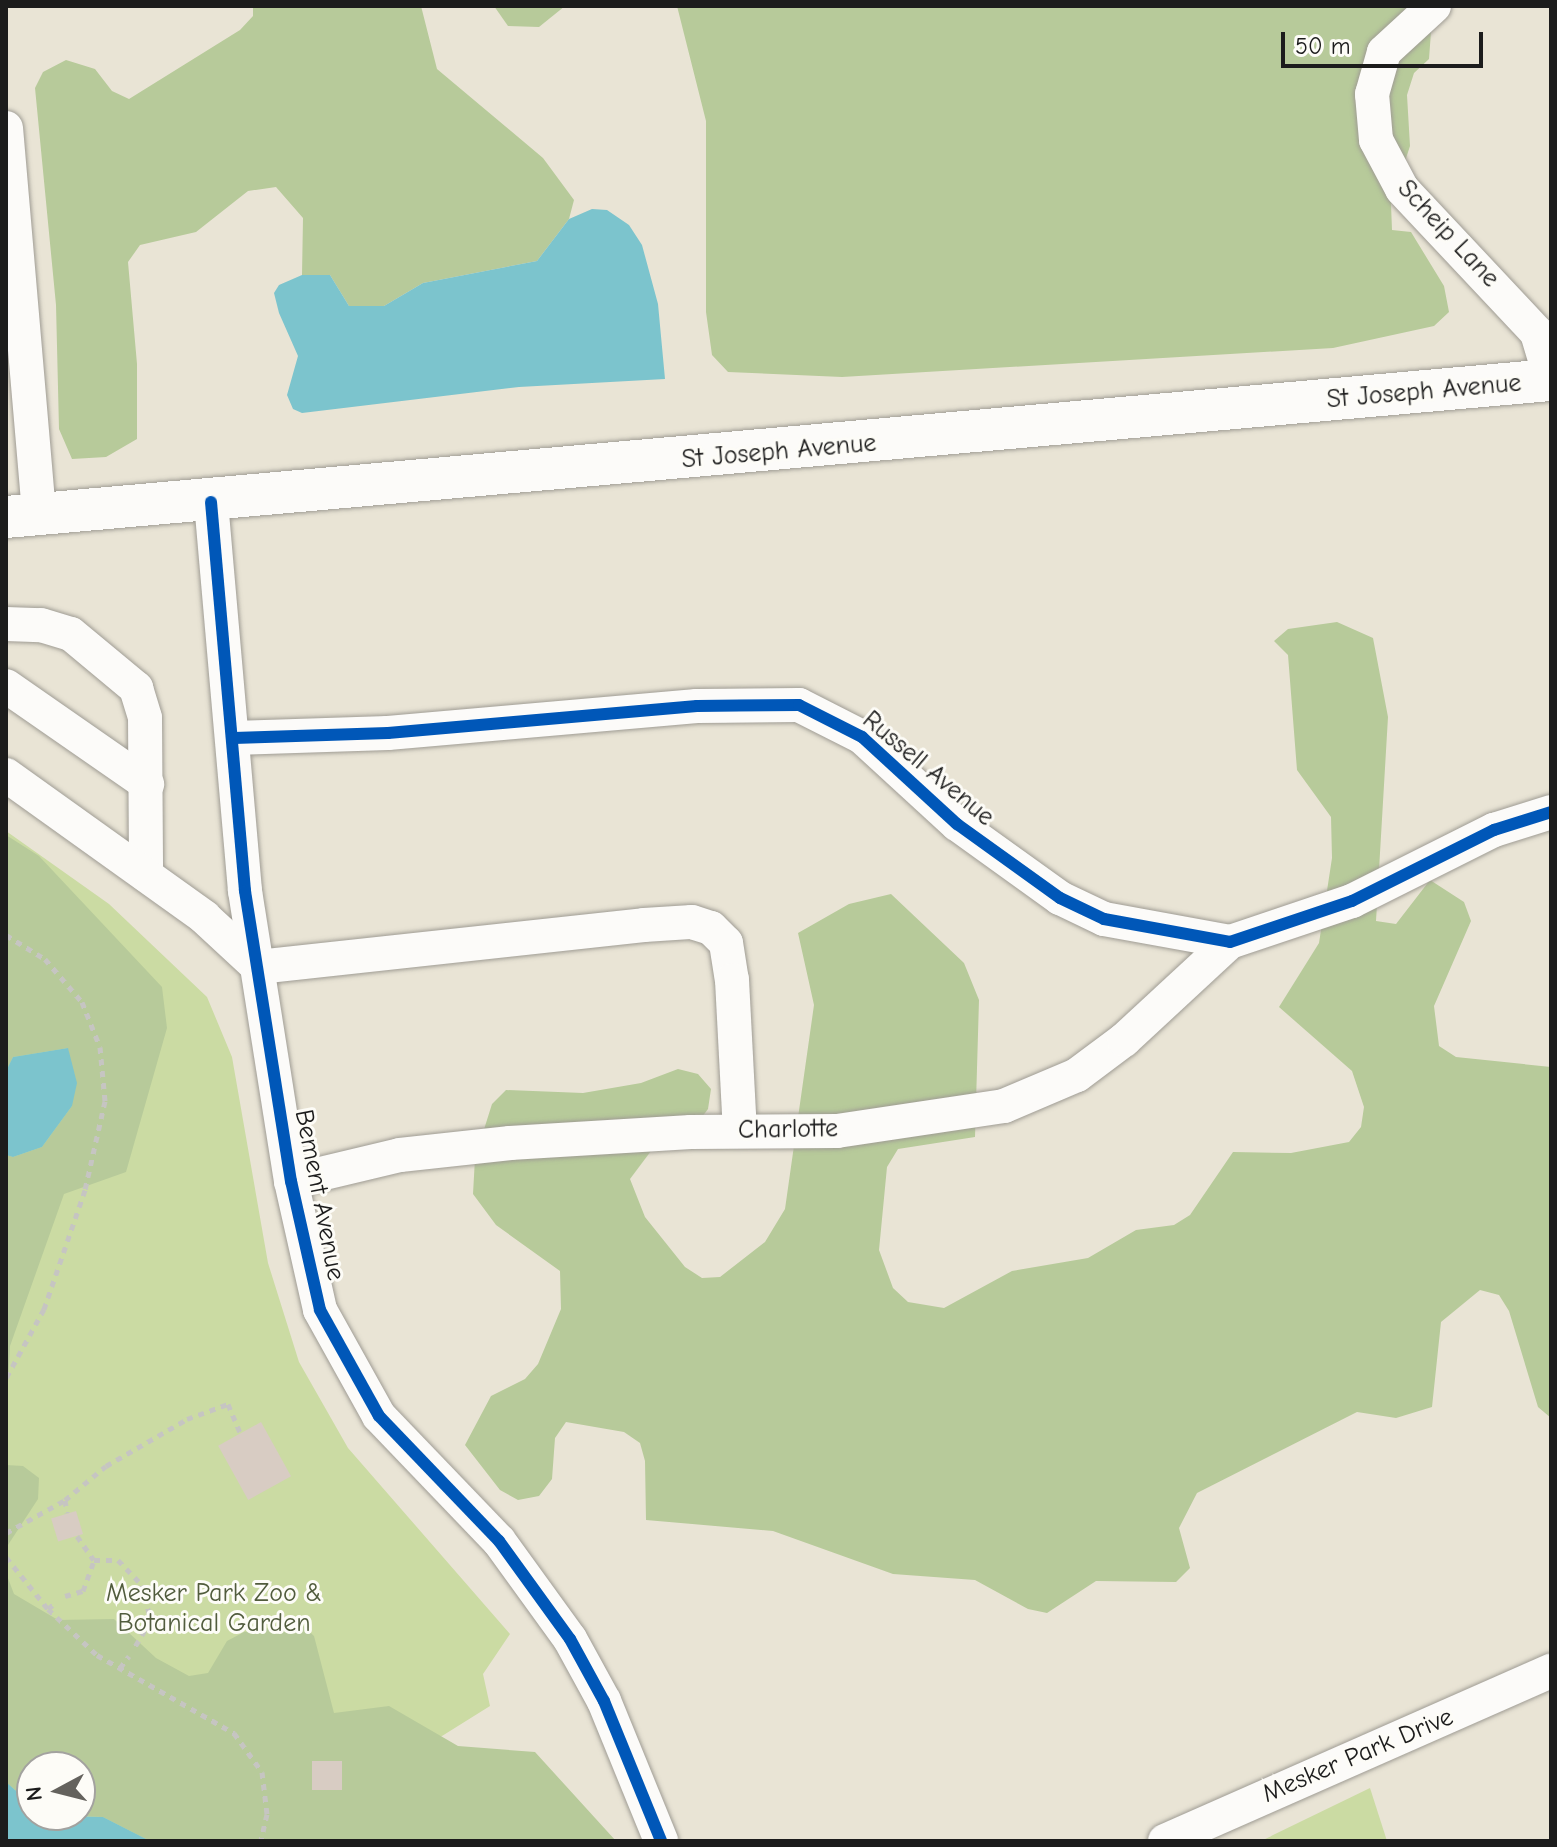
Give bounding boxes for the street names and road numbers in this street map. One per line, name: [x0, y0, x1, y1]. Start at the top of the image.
street label: Scheip Lane: [1390, 174, 1506, 294]
street label: St Joseph Avenue: [1325, 368, 1523, 416]
street label: St Joseph Avenue: [680, 428, 878, 476]
street label: Russell Avenue: [856, 705, 1000, 833]
street label: Bement Avenue: [287, 1107, 351, 1283]
street label: Charlotte: [738, 1114, 838, 1146]
street label: Mesker Park Drive: [1258, 1702, 1458, 1810]

